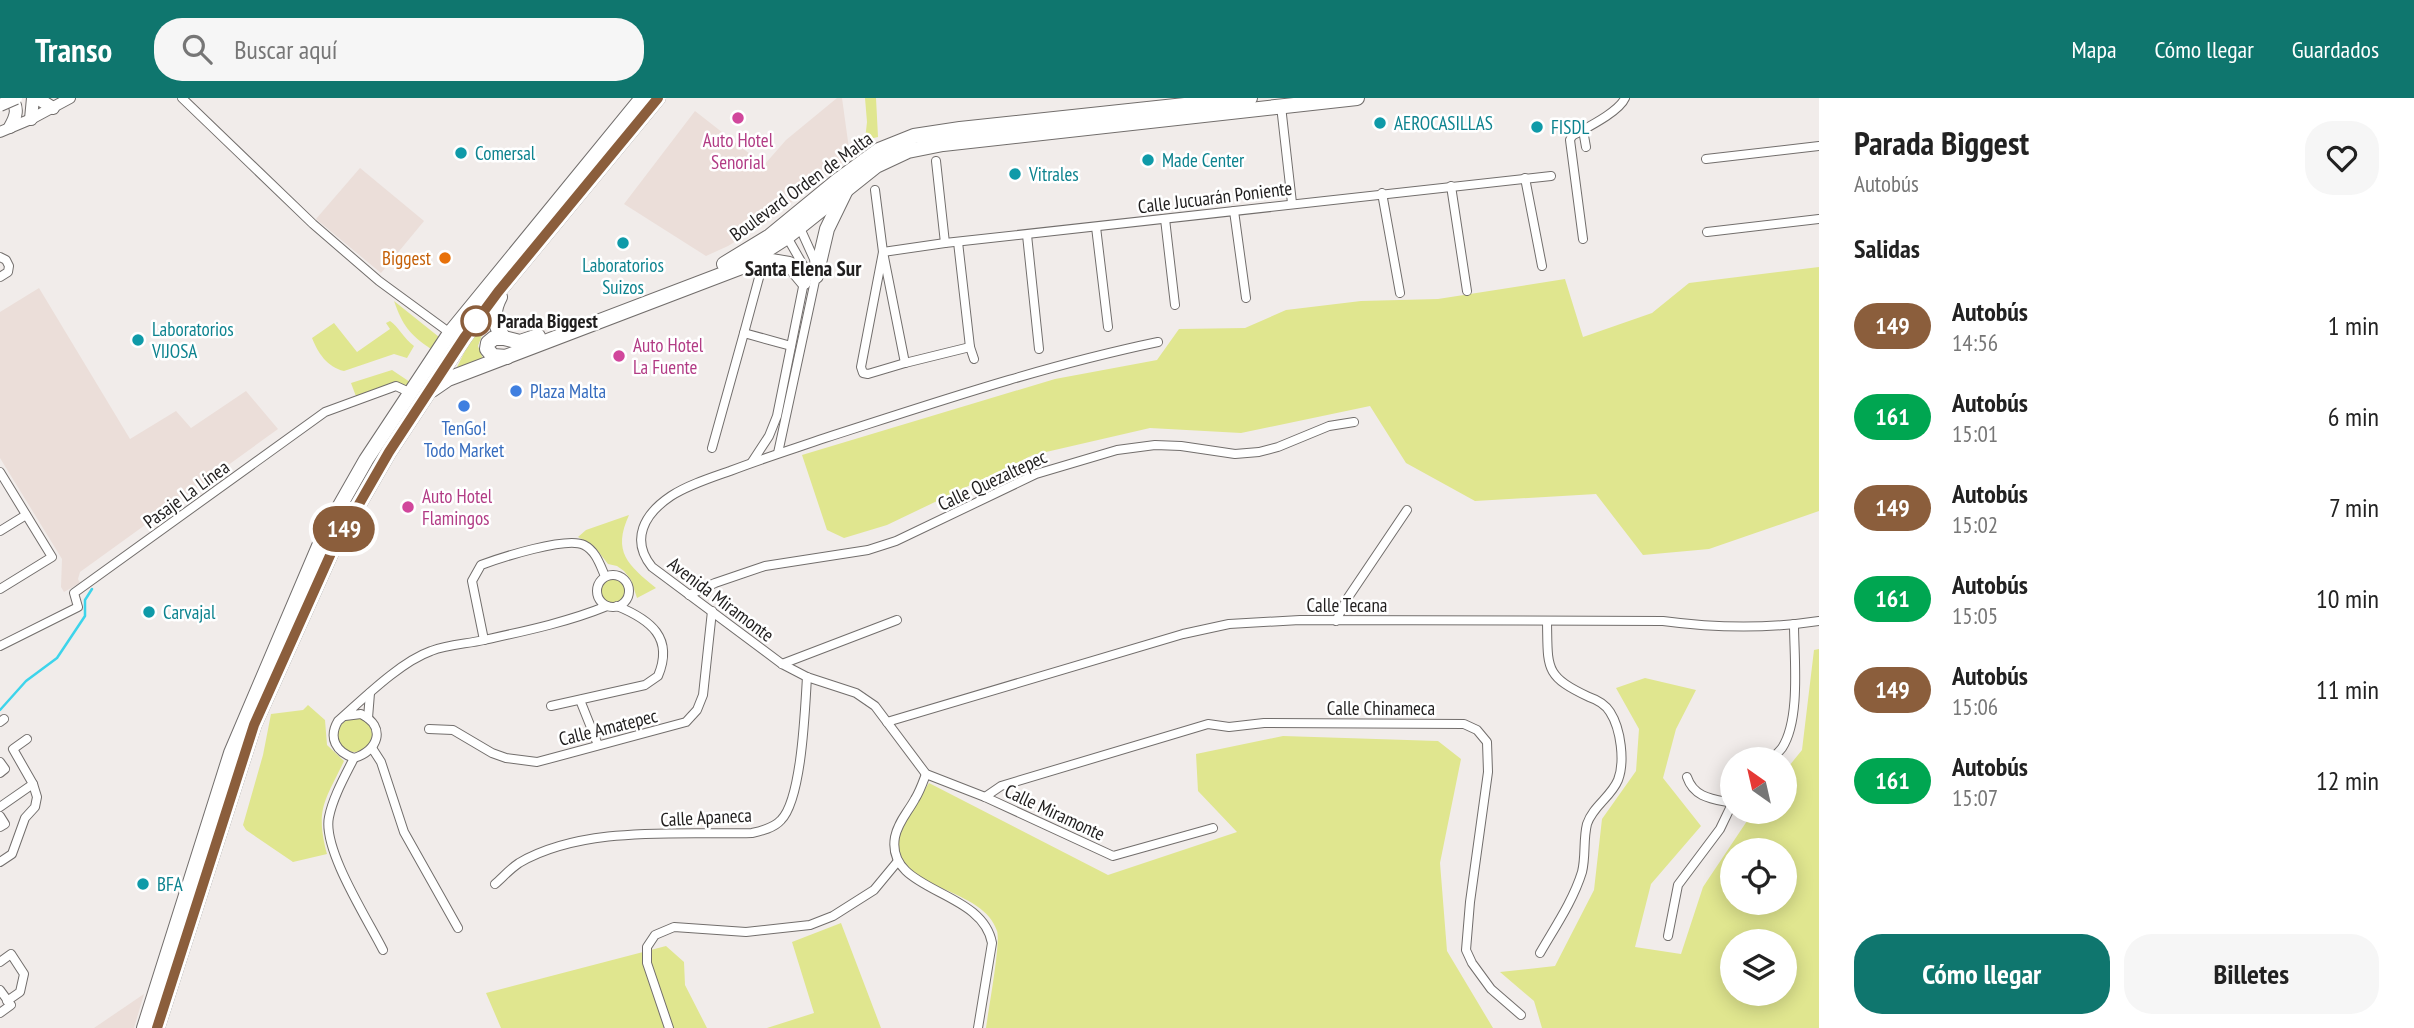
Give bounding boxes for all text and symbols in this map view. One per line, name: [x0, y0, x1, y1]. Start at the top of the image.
search box: [154, 18, 644, 81]
text: Transo: [35, 28, 112, 71]
icon: search: [178, 30, 216, 68]
text: Buscar aquí: [234, 33, 337, 66]
text: Mapa: [2072, 34, 2117, 65]
text: Cómo llegar: [2155, 34, 2254, 65]
text: Guardados: [2292, 34, 2379, 65]
marker: Auto Hotel Senorial: [730, 110, 746, 126]
place label: AEROCASILLAS: [1394, 111, 1493, 135]
marker: AEROCASILLAS: [1372, 115, 1388, 131]
place label: FISDL: [1551, 115, 1589, 139]
marker: FISDL: [1529, 119, 1545, 135]
text: Parada Biggest: [1854, 121, 2029, 164]
button: heart: [2305, 121, 2379, 195]
street label: Boulevard Orden de Malta: [725, 126, 877, 246]
place label: Auto Hotel Senorial: [703, 128, 774, 174]
place label: Comersal: [475, 141, 536, 165]
marker: Comersal: [453, 145, 469, 161]
place label: Made Center: [1162, 148, 1245, 172]
marker: Made Center: [1140, 152, 1156, 168]
place label: Vitrales: [1028, 162, 1079, 186]
marker: Vitrales: [1007, 166, 1023, 182]
text: Autobús: [1854, 169, 1919, 198]
street label: Calle Jucuarán Poniente: [1137, 176, 1294, 218]
text: Salidas: [1854, 232, 1920, 265]
marker: Laboratorios Suizos: [615, 235, 631, 251]
place label: Biggest: [382, 246, 432, 270]
marker: Biggest: [437, 250, 453, 266]
place label: Laboratorios Suizos: [582, 253, 664, 299]
district label: Santa Elena Sur: [745, 255, 862, 282]
text: Autobús: [1952, 295, 2028, 328]
marker: Parada Biggest: [461, 306, 491, 336]
place label: Parada Biggest: [497, 309, 598, 333]
text: 1 min: [2328, 309, 2379, 342]
text: 149: [1875, 310, 1910, 341]
place label: Laboratorios VIJOSA: [151, 317, 234, 363]
text: 14:56: [1952, 328, 1998, 357]
marker: Laboratorios VIJOSA: [130, 332, 146, 348]
place label: Auto Hotel La Fuente: [633, 333, 704, 379]
marker: Auto Hotel La Fuente: [611, 348, 627, 364]
place label: Plaza Malta: [530, 379, 606, 403]
marker: Plaza Malta: [508, 383, 524, 399]
text: Autobús: [1952, 386, 2028, 419]
marker: TenGo! Todo Market: [456, 398, 472, 414]
text: 6 min: [2328, 400, 2379, 433]
text: 161: [1875, 401, 1910, 432]
place label: TenGo! Todo Market: [424, 416, 505, 462]
text: 15:01: [1952, 419, 1998, 448]
street label: Calle Quezaltepec: [934, 444, 1051, 516]
street label: Pasaje La Línea: [138, 455, 234, 533]
text: Autobús: [1952, 477, 2028, 510]
place label: Auto Hotel Flamingos: [422, 484, 493, 530]
text: 7 min: [2329, 491, 2379, 524]
text: 149: [1875, 492, 1910, 523]
marker: Auto Hotel Flamingos: [400, 499, 416, 515]
line badge: 149: [304, 506, 384, 552]
text: 15:02: [1952, 510, 1998, 539]
text: 149: [327, 513, 361, 544]
street label: Avenida Miramonte: [663, 551, 779, 647]
text: Autobús: [1952, 568, 2028, 601]
text: 10 min: [2316, 582, 2379, 615]
text: 161: [1875, 583, 1910, 614]
street label: Calle Tecana: [1307, 593, 1387, 617]
place label: Carvajal: [163, 600, 216, 624]
text: 15:05: [1952, 601, 1998, 630]
marker: Carvajal: [141, 604, 157, 620]
text: Autobús: [1952, 659, 2028, 692]
text: 11 min: [2316, 673, 2379, 706]
text: 149: [1875, 674, 1910, 705]
text: 15:06: [1952, 692, 1998, 721]
street label: Calle Chinameca: [1327, 696, 1435, 720]
street label: Calle Amatepec: [556, 703, 660, 751]
north arrow: [1720, 747, 1797, 824]
map controls: [1720, 747, 1797, 1006]
text: Autobús: [1952, 750, 2028, 783]
text: 12 min: [2316, 764, 2379, 797]
text: 161: [1875, 765, 1910, 796]
street label: Calle Miramonte: [1001, 778, 1109, 846]
text: 15:07: [1952, 783, 1998, 812]
street label: Calle Apaneca: [660, 803, 752, 831]
button: locate: [1720, 838, 1797, 915]
place label: BFA: [157, 872, 183, 896]
marker: BFA: [135, 876, 151, 892]
button: layers: [1720, 929, 1797, 1006]
button: Cómo llegar: [1854, 934, 2110, 1014]
button: Billetes: [2124, 934, 2379, 1014]

